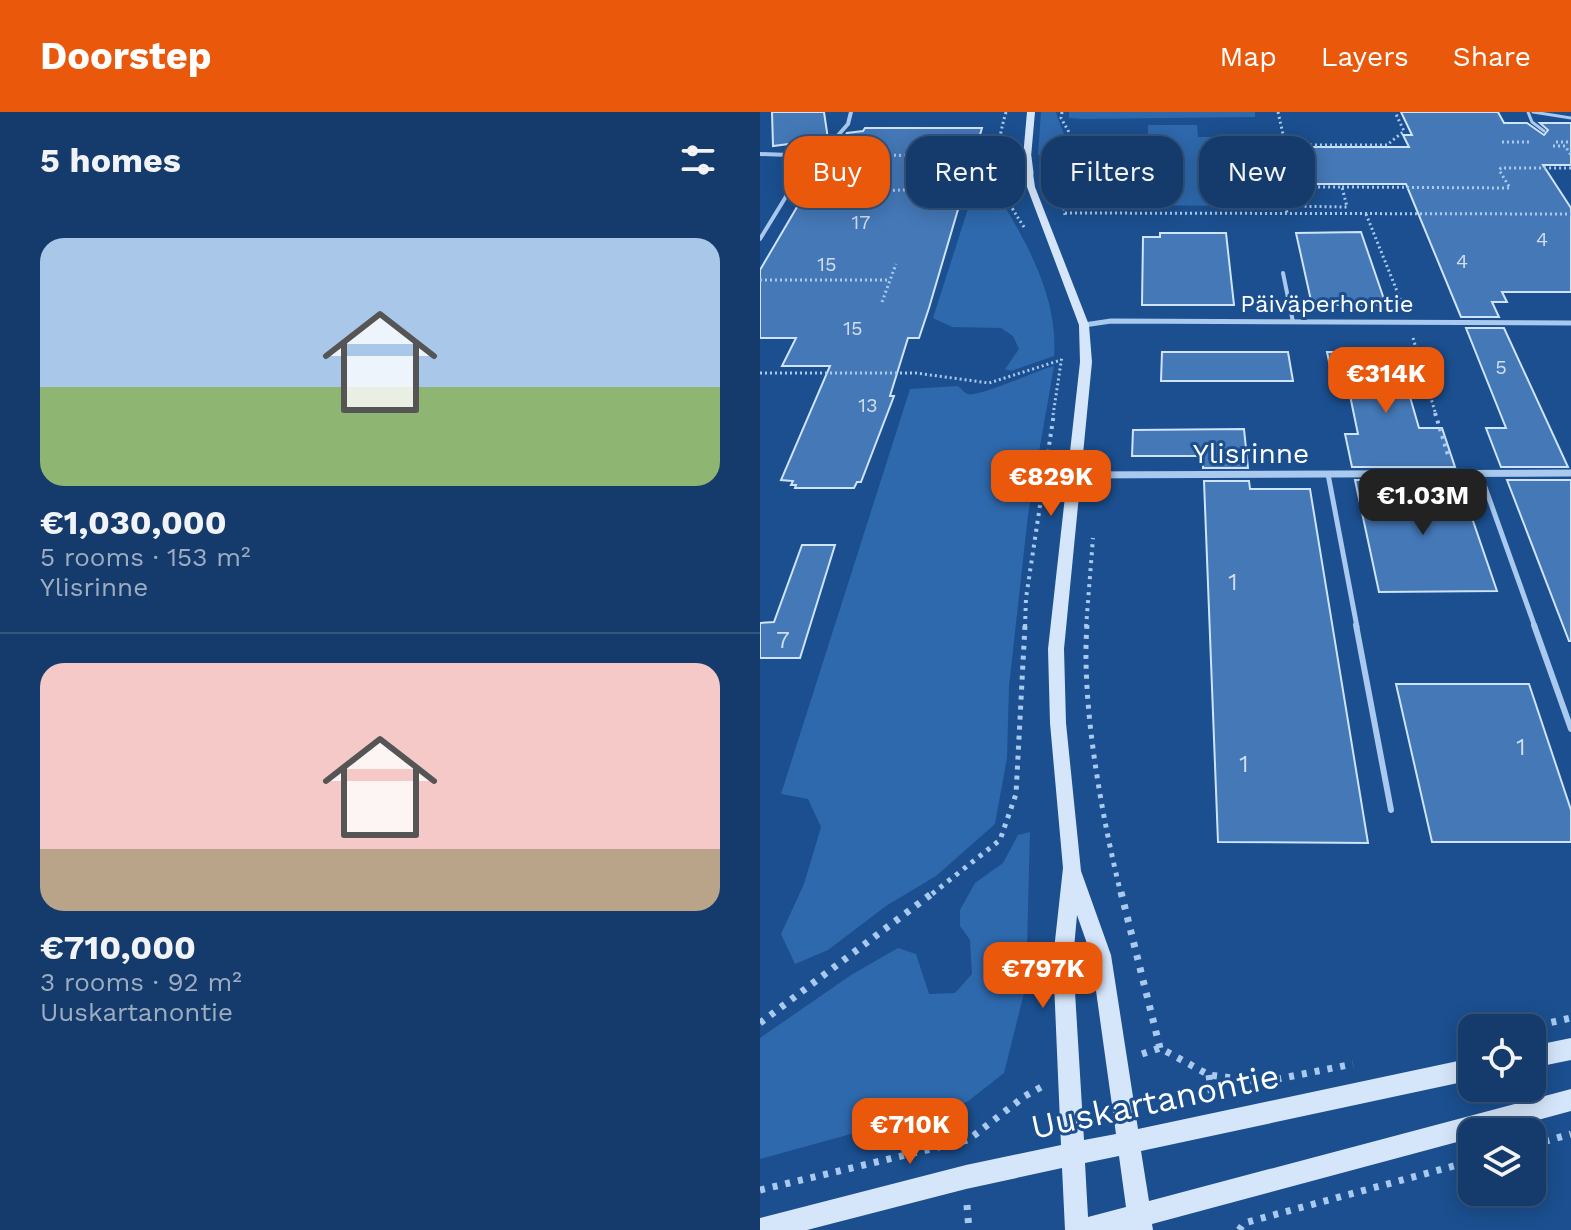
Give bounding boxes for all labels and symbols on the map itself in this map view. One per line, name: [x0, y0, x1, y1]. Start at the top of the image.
house number: 17: [851, 210, 871, 234]
house number: 4: [1536, 227, 1548, 251]
house number: 4: [1456, 249, 1468, 273]
house number: 15: [817, 252, 837, 276]
street label: Päiväperhontie: [1240, 290, 1414, 318]
house number: 15: [843, 316, 863, 340]
pin: €314K: [1330, 347, 1442, 415]
house number: 5: [1495, 355, 1507, 379]
house number: 13: [858, 393, 878, 417]
street label: Ylisrinne: [1193, 437, 1309, 470]
pin: €829K: [995, 450, 1107, 518]
pin: €1.03M: [1358, 469, 1488, 537]
house number: 1: [1228, 568, 1238, 596]
house number: 7: [776, 626, 790, 654]
house number: 1: [1516, 733, 1526, 761]
house number: 1: [1239, 750, 1249, 778]
pin: €797K: [987, 942, 1099, 1010]
street label: Uuskartanontie: [1027, 1055, 1283, 1147]
pin: €710K: [854, 1098, 966, 1166]

